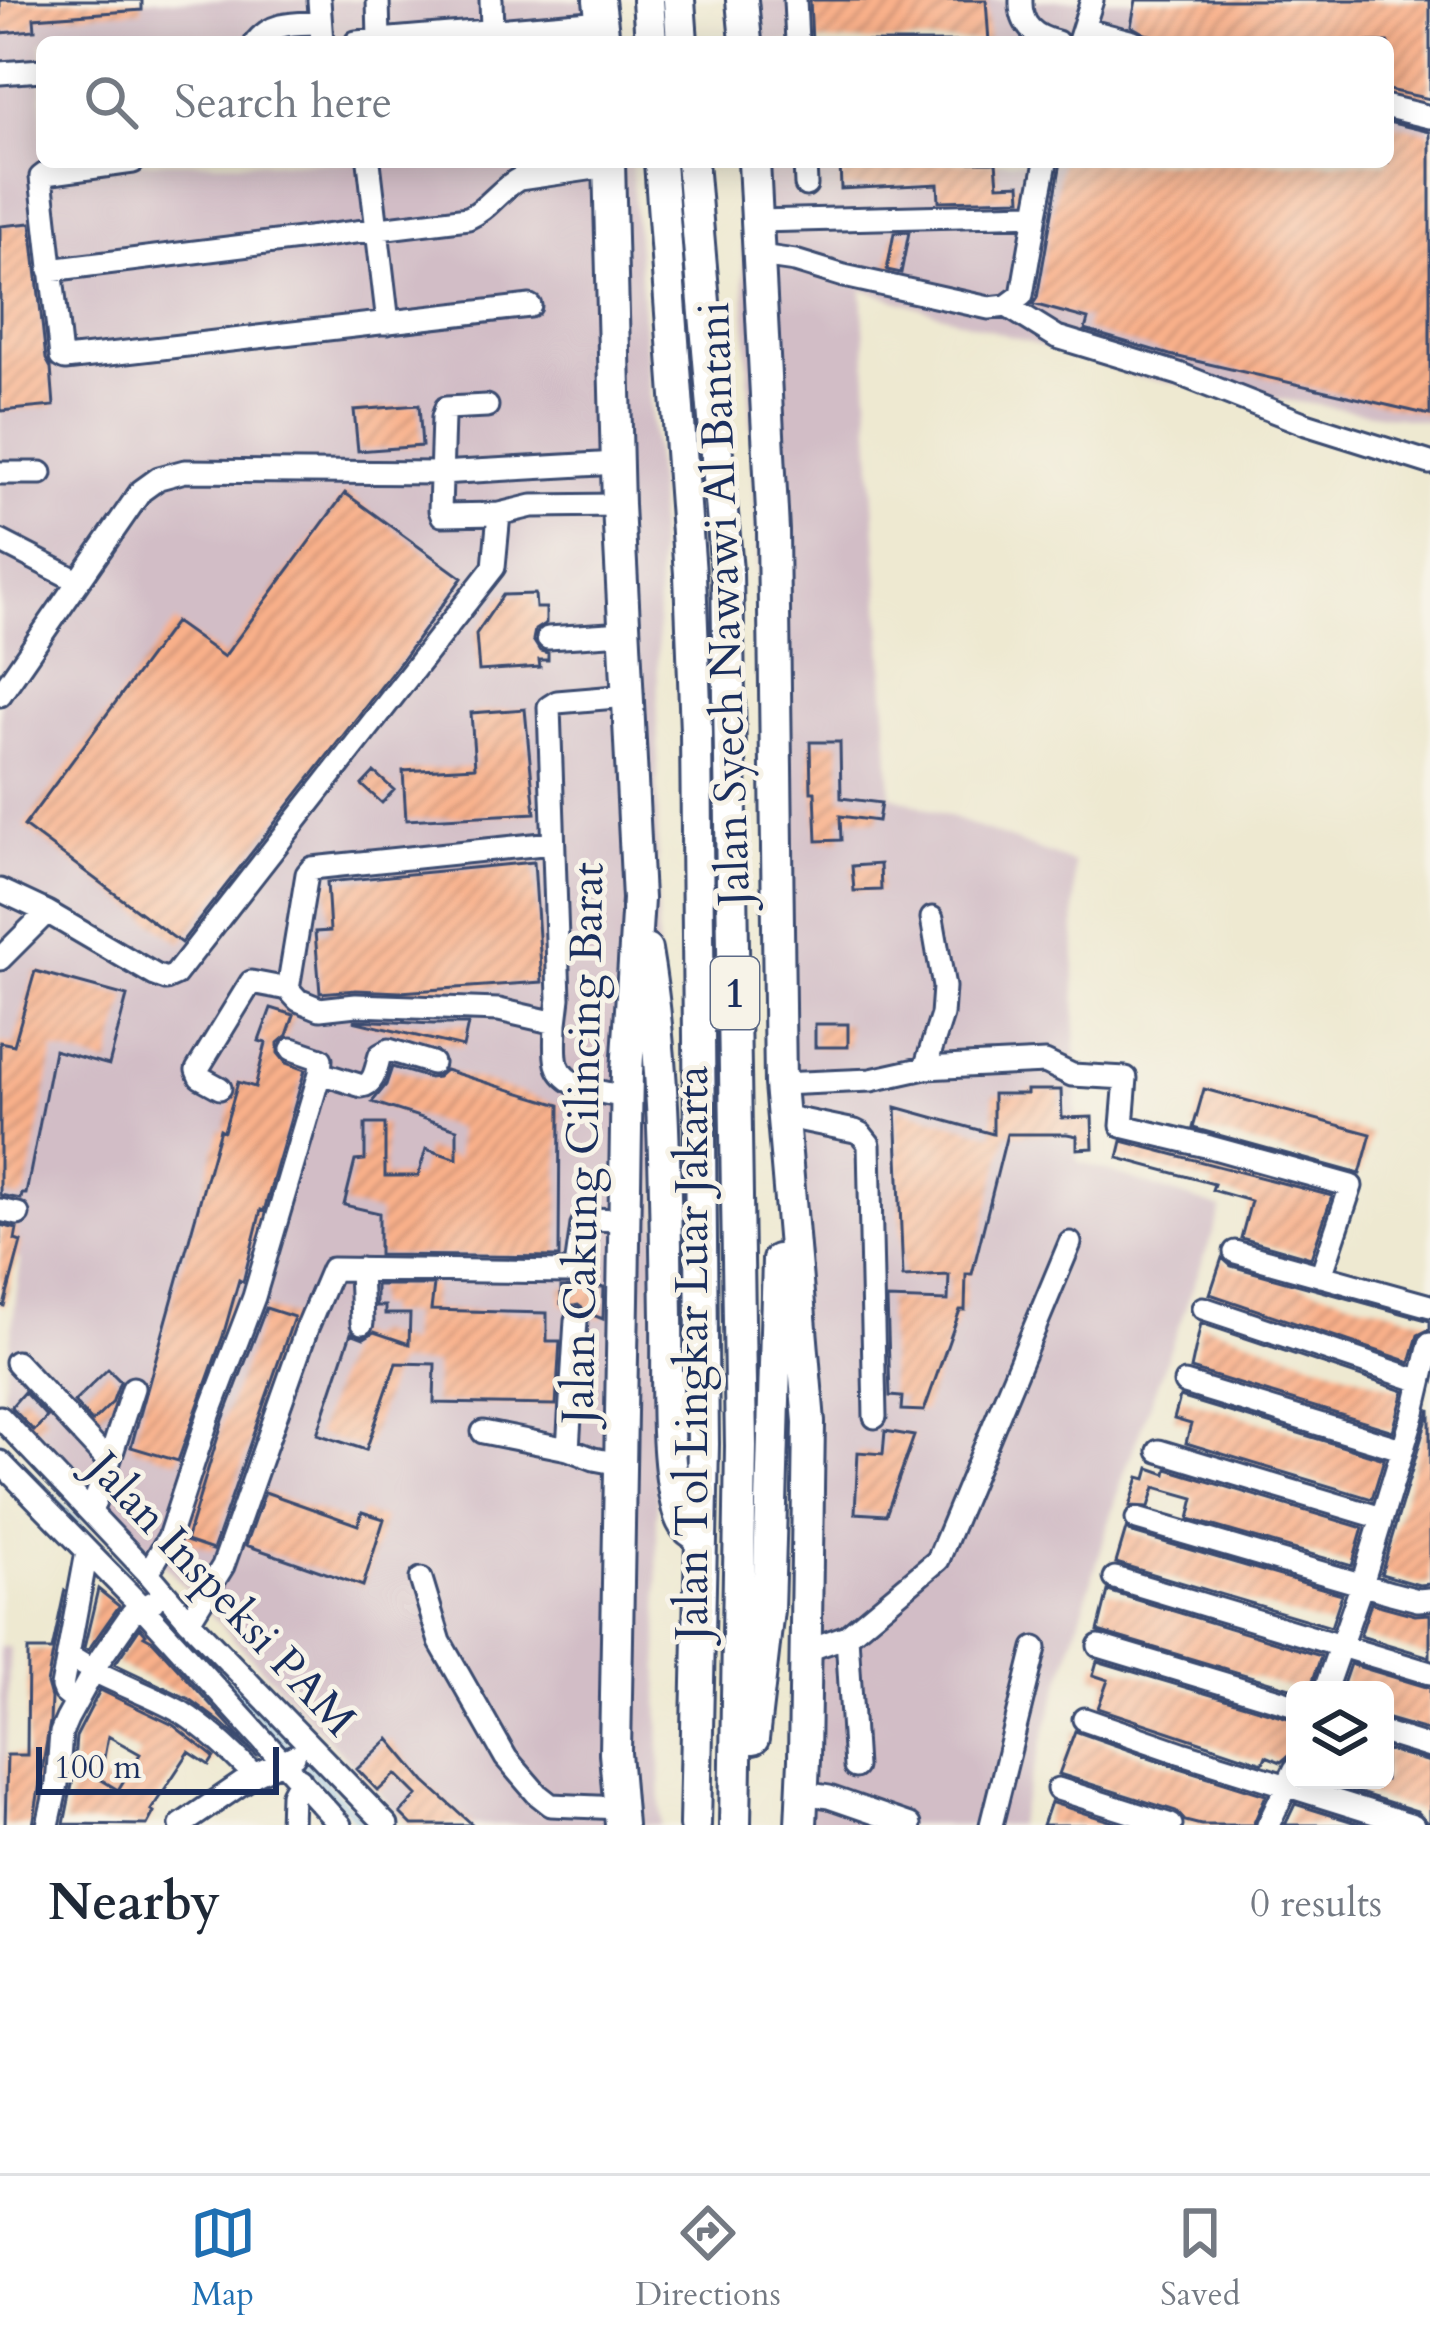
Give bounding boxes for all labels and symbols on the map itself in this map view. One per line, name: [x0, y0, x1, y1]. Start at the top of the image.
street label: Jalan Syech Nawawi Al Bantani: [683, 301, 765, 913]
street label: Jalan Cakung Cilincing Barat: [547, 862, 618, 1430]
road number: 1: [711, 957, 759, 1029]
street label: Jalan Tol Lingkar Luar Jakarta: [662, 1066, 723, 1646]
street label: Jalan Inspeksi PAM: [70, 1434, 370, 1750]
scale bar: [36, 1741, 279, 1794]

